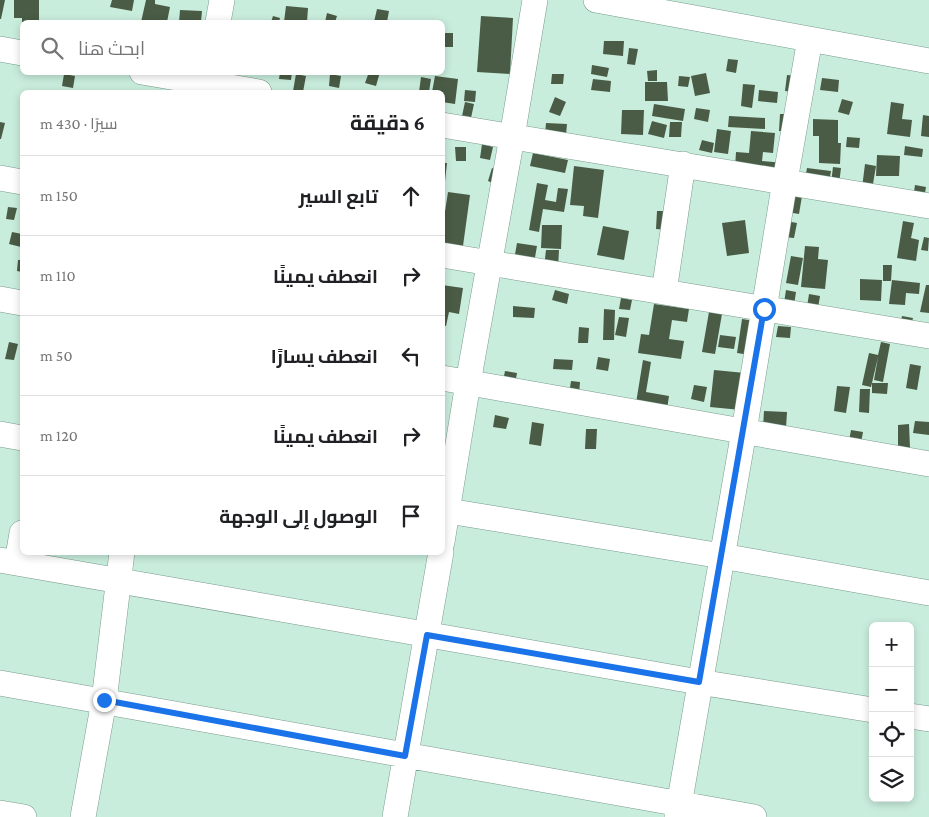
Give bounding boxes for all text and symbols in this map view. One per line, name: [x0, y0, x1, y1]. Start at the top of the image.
search box: [20, 20, 445, 75]
icon: search: [38, 34, 66, 62]
text: ابحث هنا: [78, 38, 145, 59]
text: 6 دقيقة: [350, 111, 425, 135]
text: سيرًا · 430 m: [40, 115, 117, 132]
icon: ahead: [397, 182, 425, 210]
text: تابع السير: [299, 186, 378, 207]
text: 150 m: [40, 187, 78, 204]
icon: right: [397, 262, 425, 290]
text: انعطف يمينًا: [273, 266, 378, 287]
text: 110 m: [40, 267, 76, 284]
route start: [753, 298, 776, 321]
icon: left: [397, 342, 425, 370]
text: انعطف يسارًا: [271, 346, 378, 367]
text: 50 m: [40, 347, 72, 364]
icon: right: [397, 422, 425, 450]
text: انعطف يمينًا: [273, 426, 378, 447]
text: 120 m: [40, 427, 78, 444]
icon: arrive: [397, 502, 425, 530]
text: الوصول إلى الوجهة: [219, 506, 378, 527]
map controls: [869, 622, 914, 802]
button: +: [869, 622, 914, 667]
button: −: [869, 667, 914, 712]
route end: [93, 689, 116, 712]
button: locate: [869, 712, 914, 757]
button: layers: [869, 757, 914, 802]

